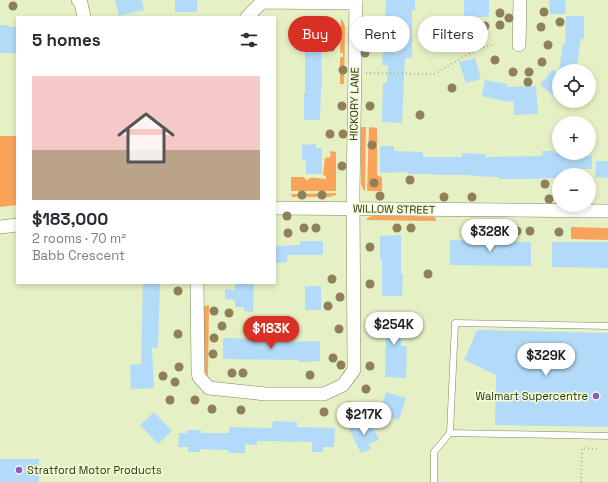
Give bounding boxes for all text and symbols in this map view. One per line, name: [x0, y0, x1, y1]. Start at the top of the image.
chip: Buy: [288, 16, 342, 52]
chip: Rent: [350, 16, 410, 52]
chip: Filters: [418, 16, 488, 52]
text: 5 homes: [32, 29, 101, 51]
icon: filters: [238, 29, 260, 51]
map controls: [552, 64, 596, 212]
button: locate: [552, 64, 596, 108]
street label: HICKORY LANE: [346, 67, 362, 141]
icon: home: [110, 102, 182, 174]
button: +: [552, 116, 596, 160]
button: −: [552, 168, 596, 212]
street label: WILLOW STREET: [353, 201, 436, 217]
text: $183,000: [32, 208, 108, 230]
pin: $328K: [462, 219, 518, 253]
text: $328K: [470, 223, 510, 240]
text: 2 rooms · 70 m²: [32, 230, 126, 247]
text: Babb Crescent: [32, 247, 125, 264]
pin: $254K: [366, 312, 422, 346]
pin: $183K: [243, 316, 299, 350]
text: $254K: [374, 316, 414, 333]
text: $183K: [252, 320, 290, 337]
pin: $329K: [518, 343, 574, 377]
text: $329K: [526, 347, 566, 364]
place label: Walmart Supercentre: [475, 389, 588, 403]
marker: Walmart Supercentre: [591, 391, 601, 401]
pin: $217K: [336, 402, 392, 436]
text: $217K: [346, 406, 382, 423]
place label: Stratford Motor Products: [27, 463, 162, 477]
marker: Stratford Motor Products: [14, 465, 24, 475]

